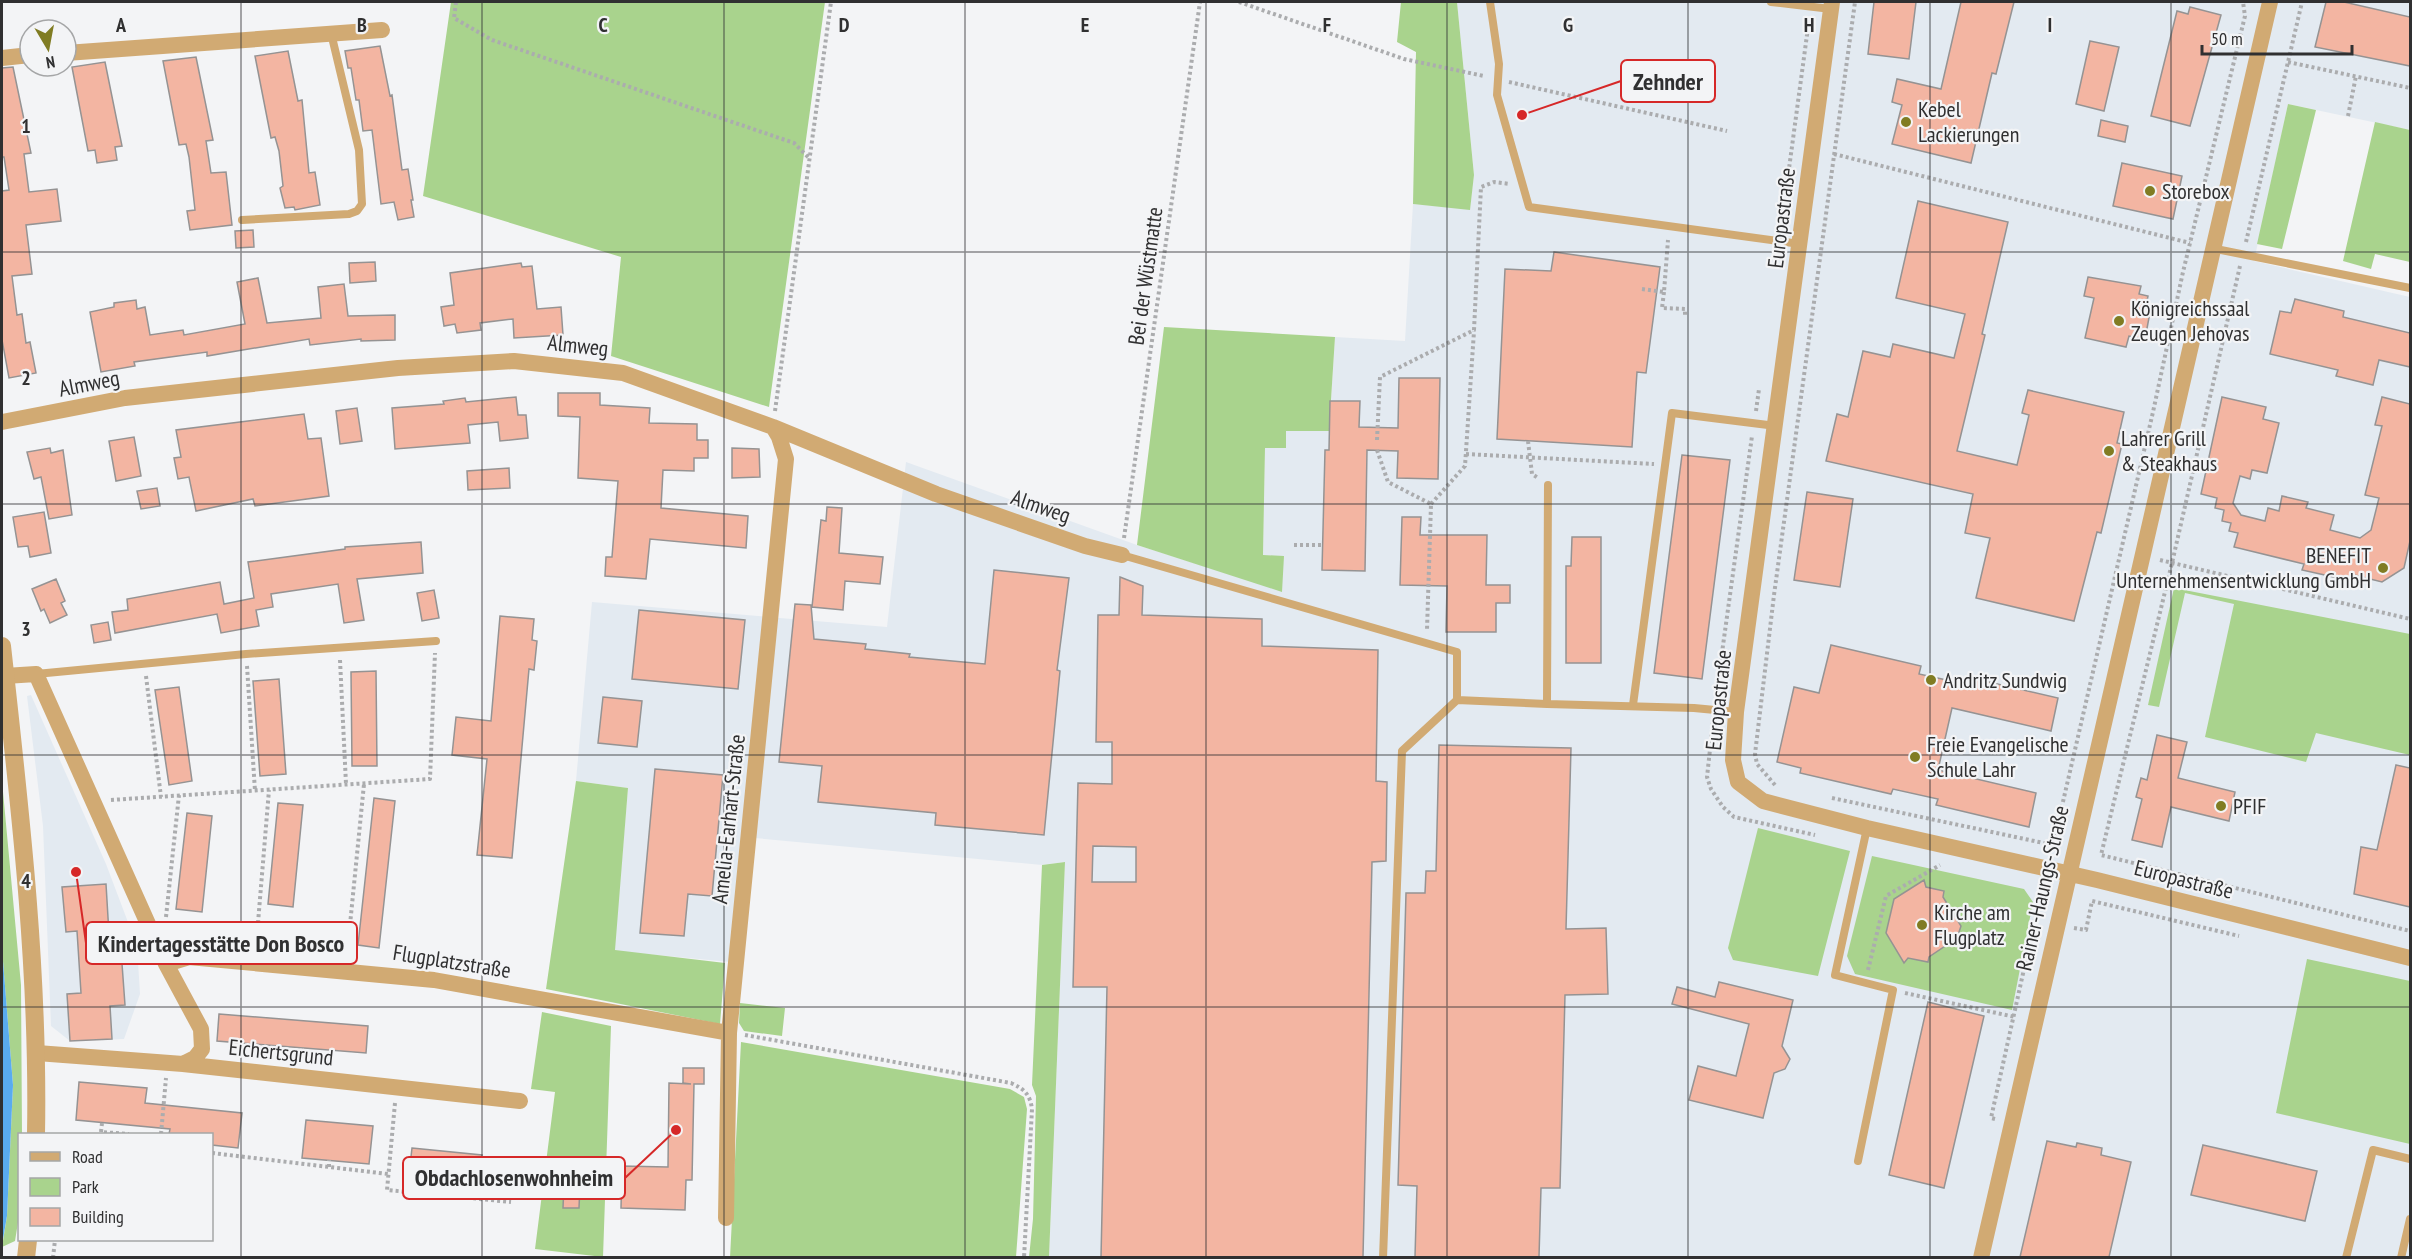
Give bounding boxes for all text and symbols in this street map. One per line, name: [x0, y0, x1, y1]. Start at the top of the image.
text: A: [115, 12, 127, 38]
text: B: [357, 12, 367, 38]
text: C: [598, 12, 608, 38]
text: D: [839, 12, 850, 38]
text: E: [1081, 12, 1089, 38]
text: F: [1323, 12, 1331, 38]
text: G: [1563, 12, 1573, 38]
text: H: [1804, 12, 1814, 38]
text: I: [2048, 12, 2052, 38]
north arrow: [18, 18, 78, 78]
scale bar: [2202, 18, 2352, 56]
text: 50 m: [2211, 27, 2243, 50]
text: N: [45, 52, 57, 73]
callout: Zehnder: [1621, 60, 1715, 102]
text: Zehnder: [1633, 66, 1704, 97]
place label: Kebel Lackierungen: [1918, 95, 2019, 148]
text: 1: [21, 113, 31, 139]
marker: Kebel Lackierungen: [1899, 115, 1913, 129]
street label: Europastraße: [1761, 166, 1801, 270]
place label: Storebox: [2162, 177, 2230, 205]
marker: Storebox: [2143, 184, 2157, 198]
street label: Bei der Wüstmatte: [1121, 205, 1169, 347]
place label: Königreichssaal Zeugen Jehovas: [2131, 294, 2250, 347]
marker: Königreichssaal Zeugen Jehovas: [2112, 314, 2126, 328]
street label: Almweg: [546, 328, 610, 362]
street label: Almweg: [56, 363, 122, 403]
text: 2: [21, 365, 31, 391]
place label: Lahrer Grill & Steakhaus: [2121, 424, 2217, 477]
marker: Lahrer Grill & Steakhaus: [2102, 444, 2116, 458]
street label: Almweg: [1008, 483, 1074, 529]
place label: BENEFIT Unternehmensentwicklung GmbH: [2116, 541, 2371, 594]
marker: BENEFIT Unternehmensentwicklung GmbH: [2376, 561, 2390, 575]
text: 3: [21, 616, 31, 642]
street label: Europastraße: [1699, 648, 1737, 752]
place label: Andritz Sundwig: [1943, 666, 2067, 694]
marker: Andritz Sundwig: [1924, 673, 1938, 687]
place label: Freie Evangelische Schule Lahr: [1927, 730, 2069, 783]
street label: Amelia-Earhart-Straße: [705, 733, 751, 905]
marker: Freie Evangelische Schule Lahr: [1908, 750, 1922, 764]
place label: PFIF: [2233, 792, 2266, 820]
marker: PFIF: [2214, 799, 2228, 813]
street label: Rainer-Haungs-Straße: [2009, 803, 2075, 973]
street label: Europastraße: [2132, 853, 2236, 905]
text: 4: [21, 868, 31, 894]
place label: Kirche am Flugplatz: [1934, 898, 2010, 951]
marker: Kirche am Flugplatz: [1915, 918, 1929, 932]
callout: Kindertagesstätte Don Bosco: [86, 922, 357, 964]
text: Kindertagesstätte Don Bosco: [98, 928, 345, 959]
street label: Flugplatzstraße: [391, 938, 513, 984]
street label: Eichertsgrund: [227, 1033, 335, 1071]
legend: [18, 1133, 213, 1241]
text: Road: [72, 1145, 103, 1168]
callout: Obdachlosenwohnheim: [403, 1157, 625, 1199]
text: Obdachlosenwohnheim: [415, 1162, 613, 1193]
text: Park: [72, 1175, 99, 1198]
text: Building: [72, 1205, 124, 1228]

